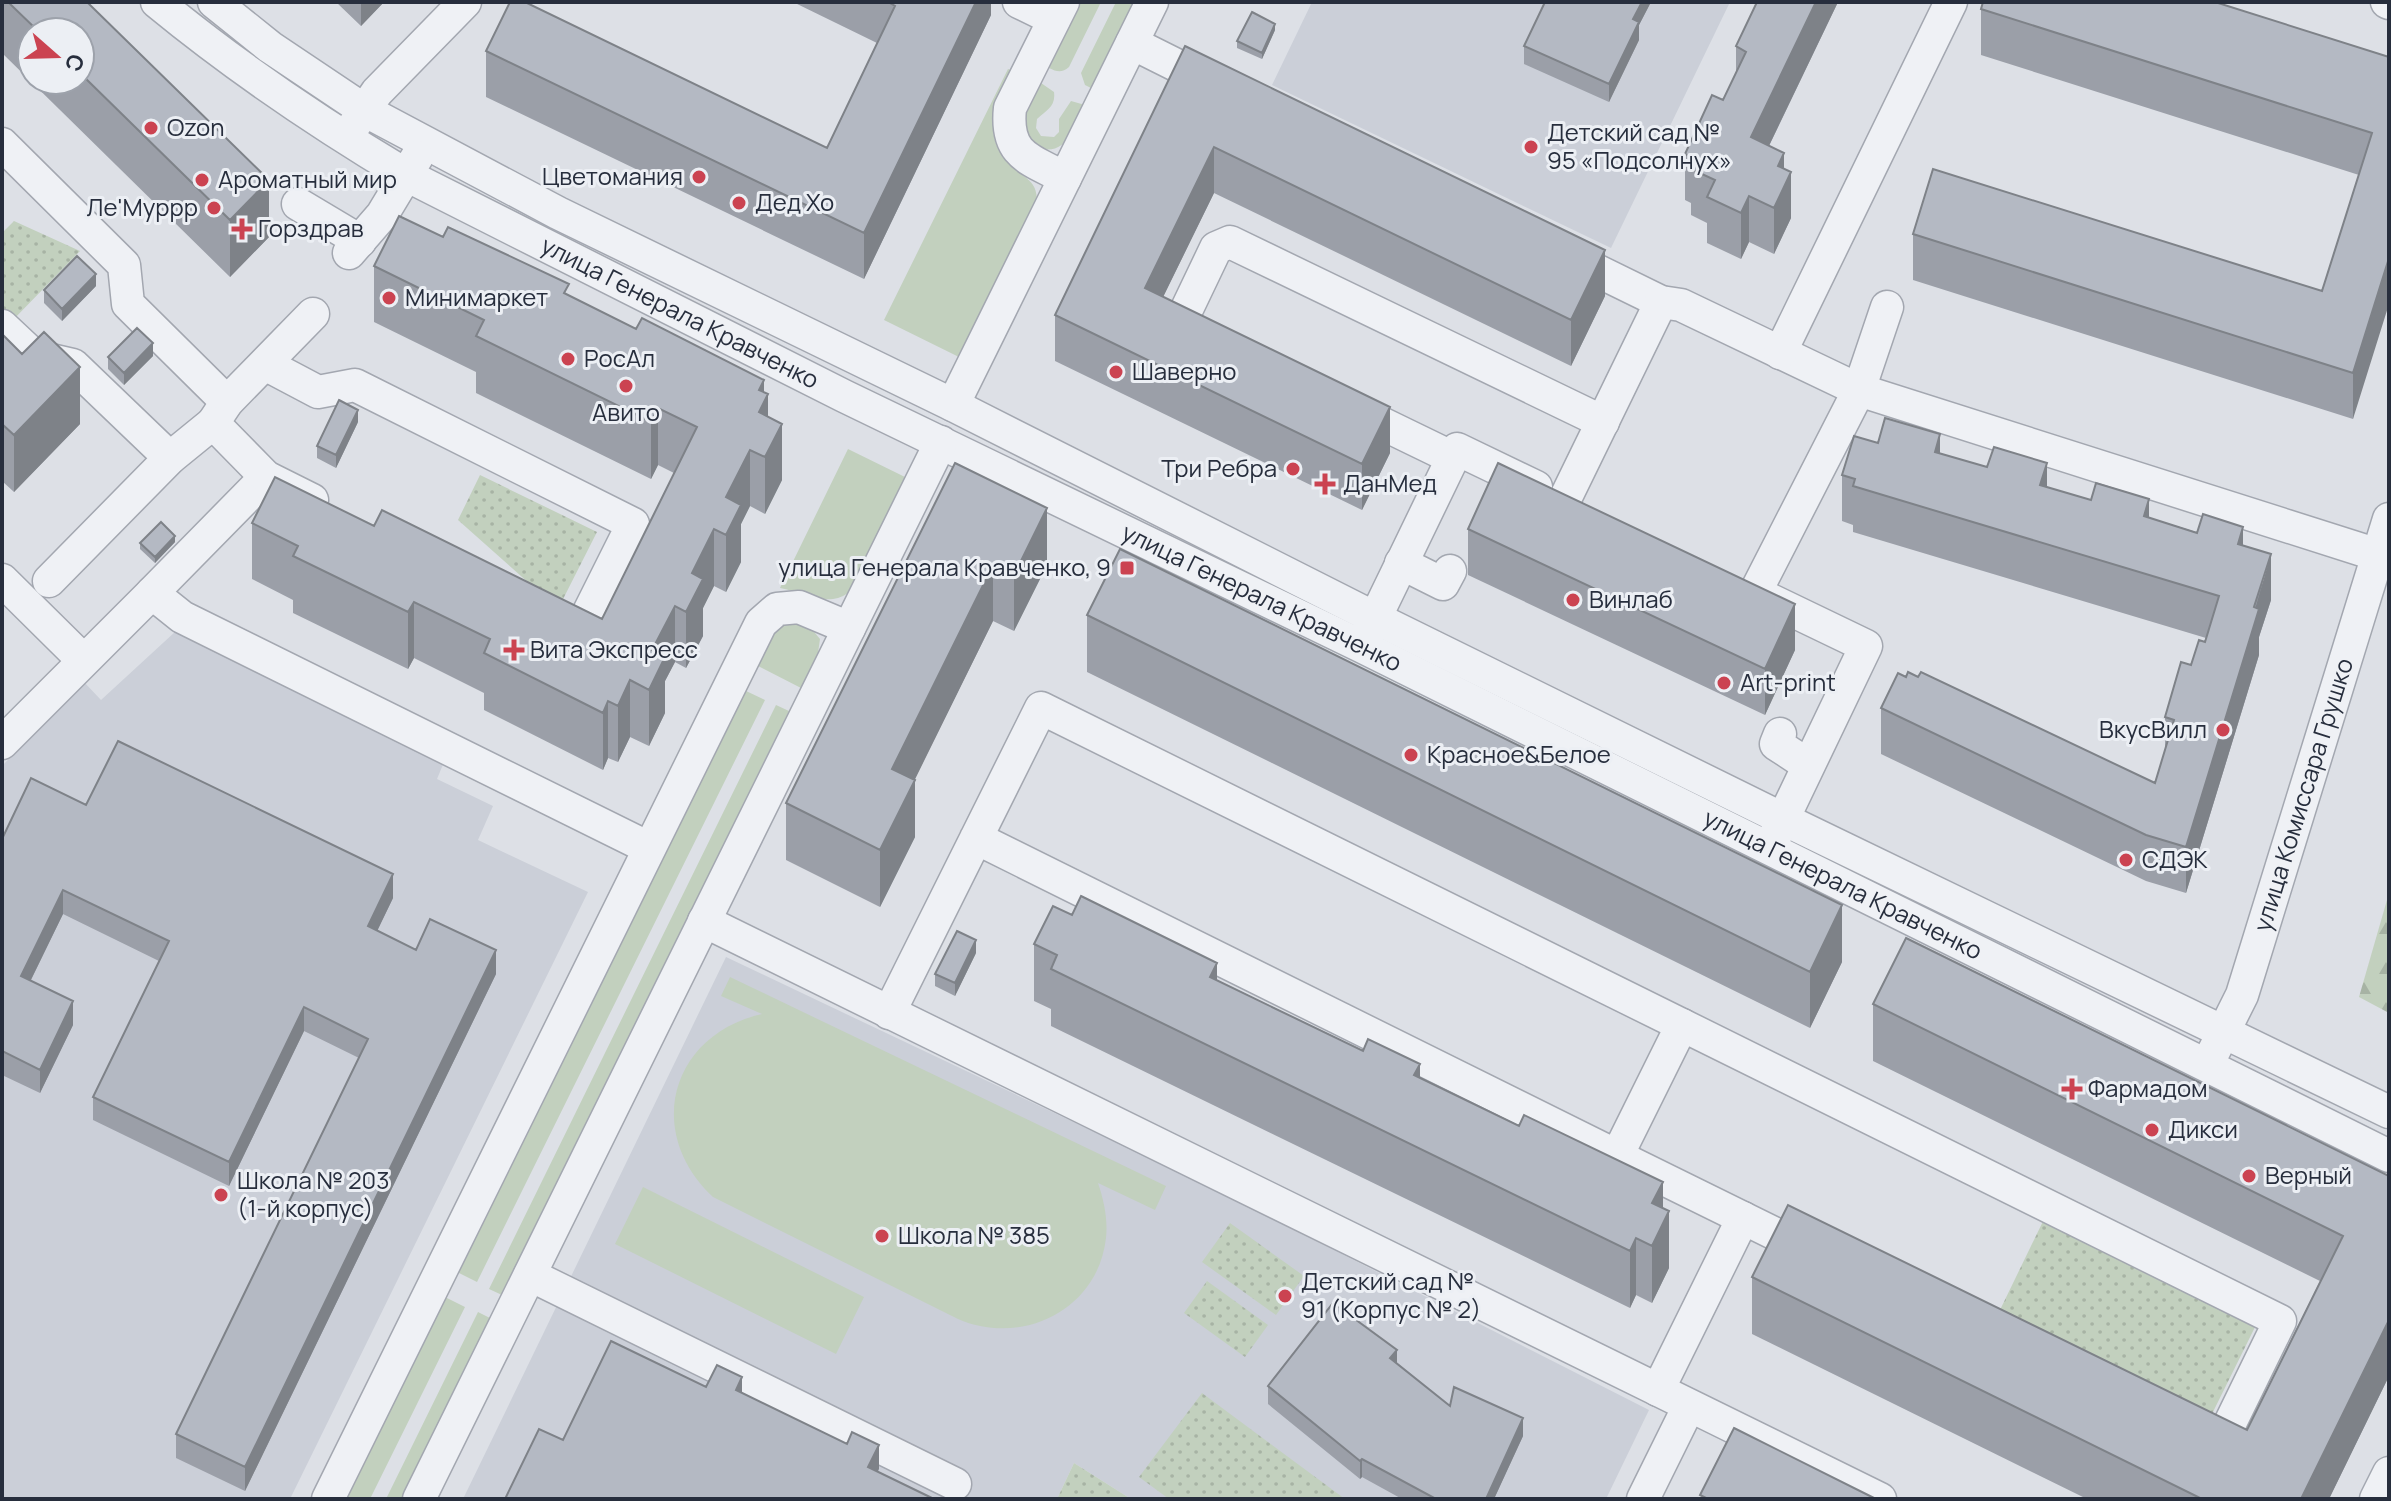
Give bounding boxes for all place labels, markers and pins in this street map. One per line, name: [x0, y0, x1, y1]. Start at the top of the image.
place label: Ozon: [167, 110, 225, 143]
place label: Детский сад № 95 «Подсолнух»: [1547, 115, 1732, 176]
marker: Ozon: [142, 119, 160, 137]
marker: Детский сад № 95 «Подсолнух»: [1522, 138, 1540, 156]
place label: Цветомания: [542, 159, 683, 192]
place label: Ароматный мир: [218, 162, 397, 195]
marker: Цветомания: [690, 168, 708, 186]
marker: Ароматный мир: [193, 171, 211, 189]
place label: Дед Хо: [755, 185, 834, 218]
place label: Ле'Муррр: [87, 190, 198, 223]
marker: Дед Хо: [730, 194, 748, 212]
marker: Ле'Муррр: [205, 199, 223, 217]
place label: Горздрав: [258, 211, 364, 244]
marker: Горздрав: [233, 220, 251, 238]
place label: Минимаркет: [405, 280, 548, 313]
marker: Минимаркет: [380, 289, 398, 307]
place label: РосАл: [584, 341, 655, 374]
marker: РосАл: [559, 350, 577, 368]
place label: Шаверно: [1132, 354, 1237, 387]
marker: Шаверно: [1107, 363, 1125, 381]
marker: Авито: [617, 377, 635, 395]
place label: Авито: [592, 395, 660, 428]
place label: Три Ребра: [1161, 451, 1277, 484]
marker: Три Ребра: [1284, 460, 1302, 478]
place label: ДанМед: [1343, 466, 1437, 499]
marker: ДанМед: [1314, 473, 1336, 495]
place label: улица Генерала Кравченко, 9: [778, 550, 1111, 583]
marker: улица Генерала Кравченко, 9: [1118, 559, 1136, 577]
place label: Винлаб: [1589, 582, 1673, 615]
marker: Винлаб: [1564, 591, 1582, 609]
place label: Вита Экспресс: [530, 632, 698, 665]
marker: Вита Экспресс: [505, 641, 523, 659]
place label: Art-print: [1740, 665, 1836, 698]
marker: Art-print: [1715, 674, 1733, 692]
place label: ВкусВилл: [2099, 712, 2207, 745]
marker: ВкусВилл: [2214, 721, 2232, 739]
place label: Красное&Белое: [1427, 737, 1611, 770]
marker: Красное&Белое: [1402, 746, 1420, 764]
place label: СДЭК: [2142, 842, 2208, 875]
marker: СДЭК: [2117, 851, 2135, 869]
place label: Фармадом: [2088, 1071, 2208, 1104]
marker: Фармадом: [2063, 1080, 2081, 1098]
place label: Дикси: [2168, 1112, 2238, 1145]
marker: Дикси: [2143, 1121, 2161, 1139]
place label: Верный: [2265, 1158, 2352, 1191]
place label: Школа № 203 (1-й корпус): [237, 1163, 390, 1224]
marker: Верный: [2240, 1167, 2258, 1185]
marker: Школа № 203 (1-й корпус): [212, 1186, 230, 1204]
place label: Школа № 385: [898, 1218, 1050, 1251]
marker: Школа № 385: [873, 1227, 891, 1245]
place label: Детский сад № 91 (Корпус № 2): [1301, 1264, 1481, 1325]
marker: Детский сад № 91 (Корпус № 2): [1276, 1287, 1294, 1305]

